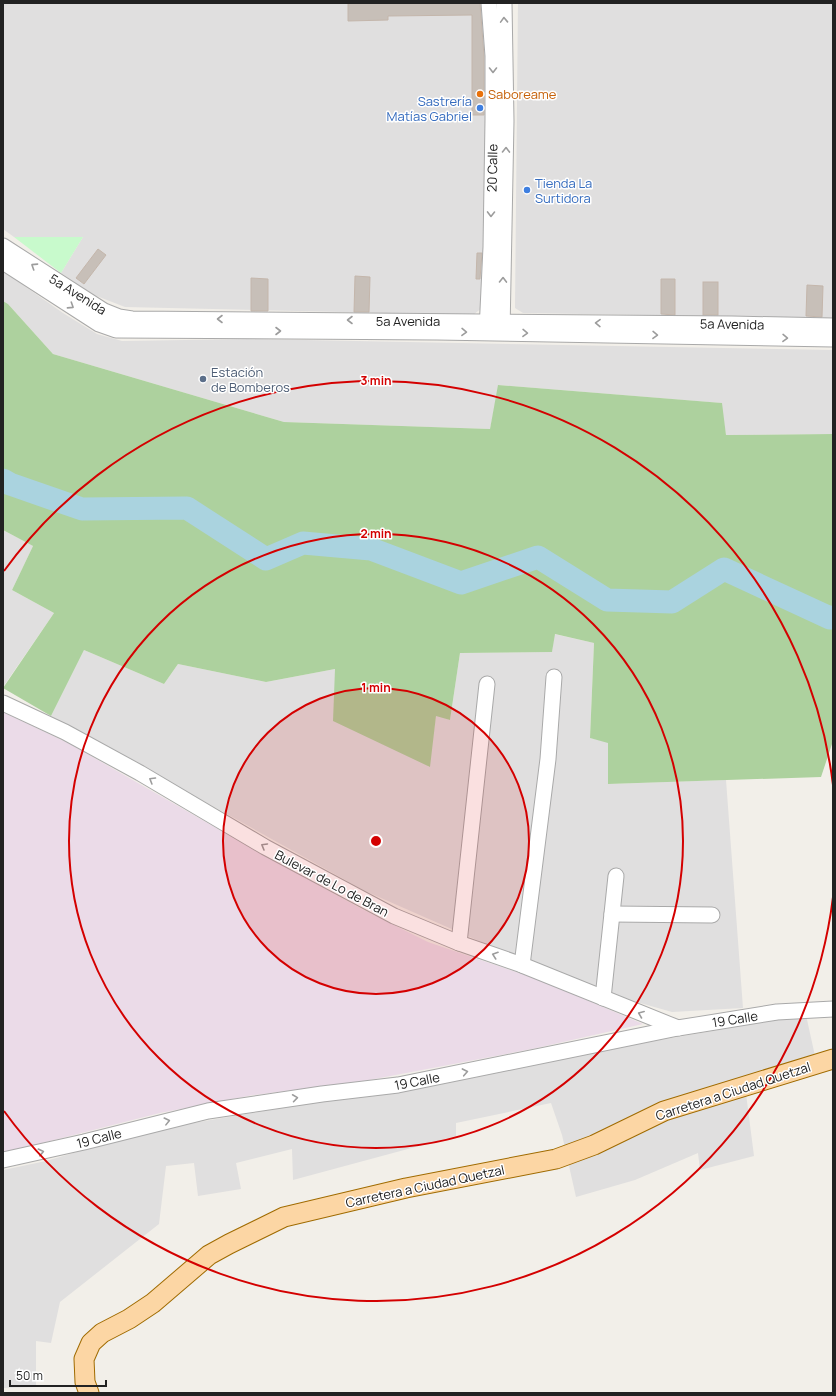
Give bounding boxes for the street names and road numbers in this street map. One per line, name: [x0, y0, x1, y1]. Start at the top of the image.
street label: 20 Calle: [483, 143, 501, 192]
street label: 5a Avenida: [46, 269, 110, 319]
street label: 5a Avenida: [376, 312, 440, 330]
street label: 5a Avenida: [700, 314, 764, 334]
street label: Bulevar de Lo de Bran: [272, 845, 392, 921]
street label: 19 Calle: [711, 1006, 759, 1031]
street label: Carretera a Ciudad Quetzal: [653, 1057, 813, 1125]
street label: 19 Calle: [393, 1068, 442, 1094]
street label: 19 Calle: [75, 1124, 124, 1152]
street label: Carretera a Ciudad Quetzal: [344, 1160, 506, 1212]

